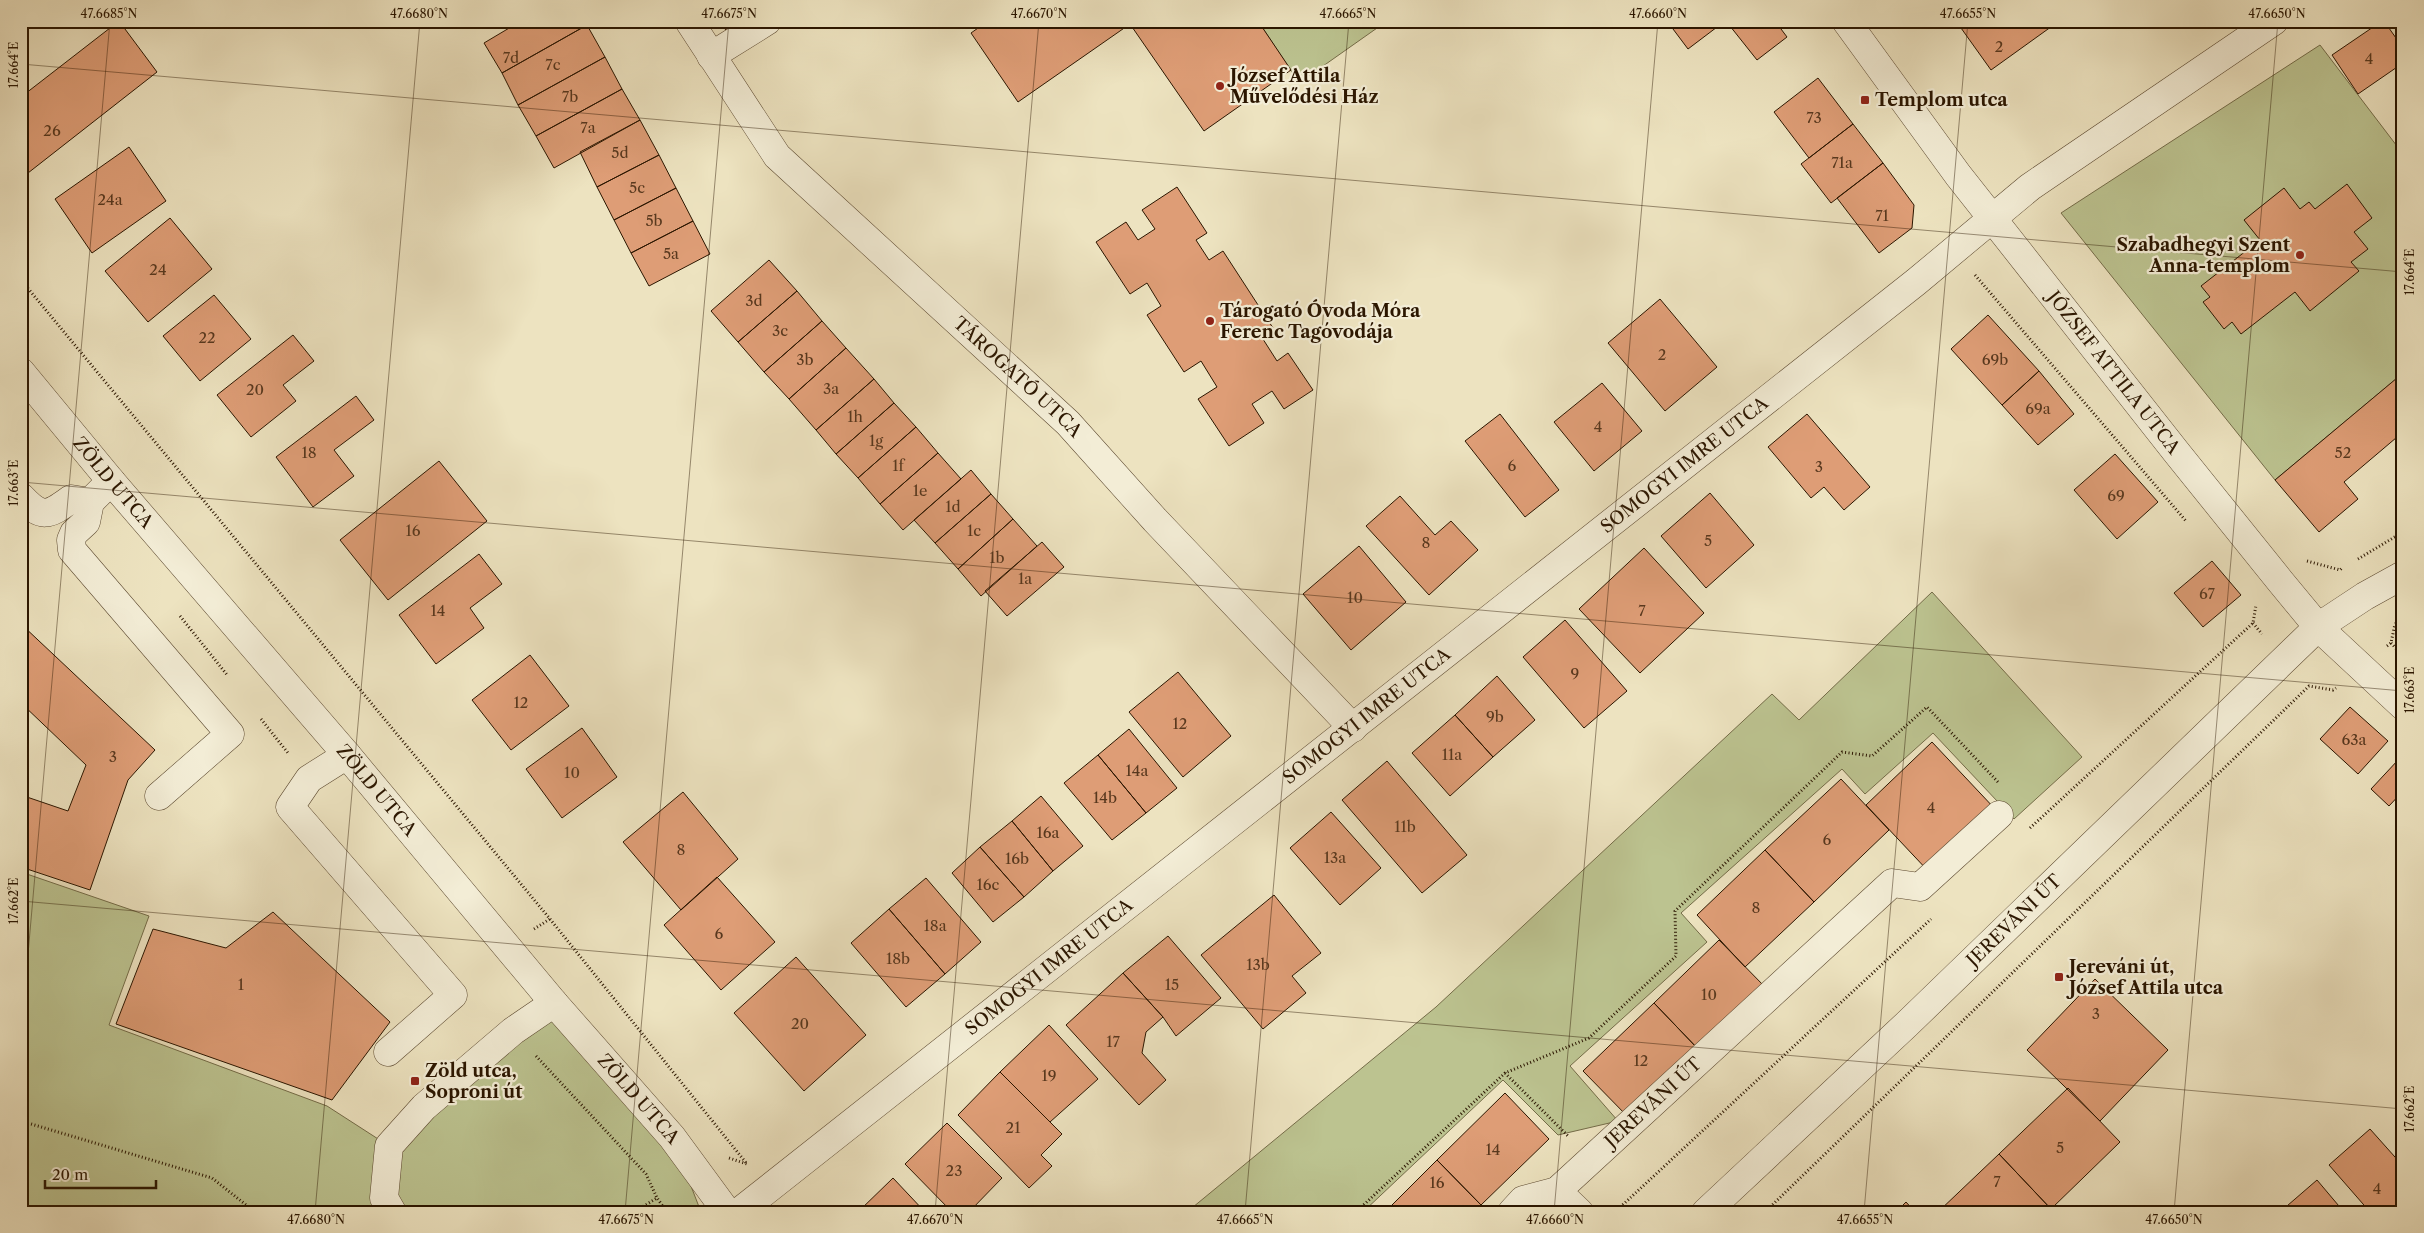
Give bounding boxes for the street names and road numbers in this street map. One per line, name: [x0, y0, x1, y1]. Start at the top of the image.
street label: JÓZSEF ATTILA UTCA: [2041, 284, 2185, 459]
street label: TÁROGATÓ UTCA: [949, 312, 1087, 443]
street label: SOMOGYI IMRE UTCA: [1596, 392, 1773, 538]
street label: ZÖLD UTCA: [68, 433, 158, 533]
street label: SOMOGYI IMRE UTCA: [1279, 643, 1455, 789]
street label: ZÖLD UTCA: [332, 740, 421, 841]
street label: JEREVÁNI ÚT: [1960, 870, 2066, 973]
street label: SOMOGYI IMRE UTCA: [961, 894, 1138, 1040]
street label: ZÖLD UTCA: [593, 1049, 685, 1149]
street label: JEREVÁNI ÚT: [1598, 1052, 1706, 1154]

